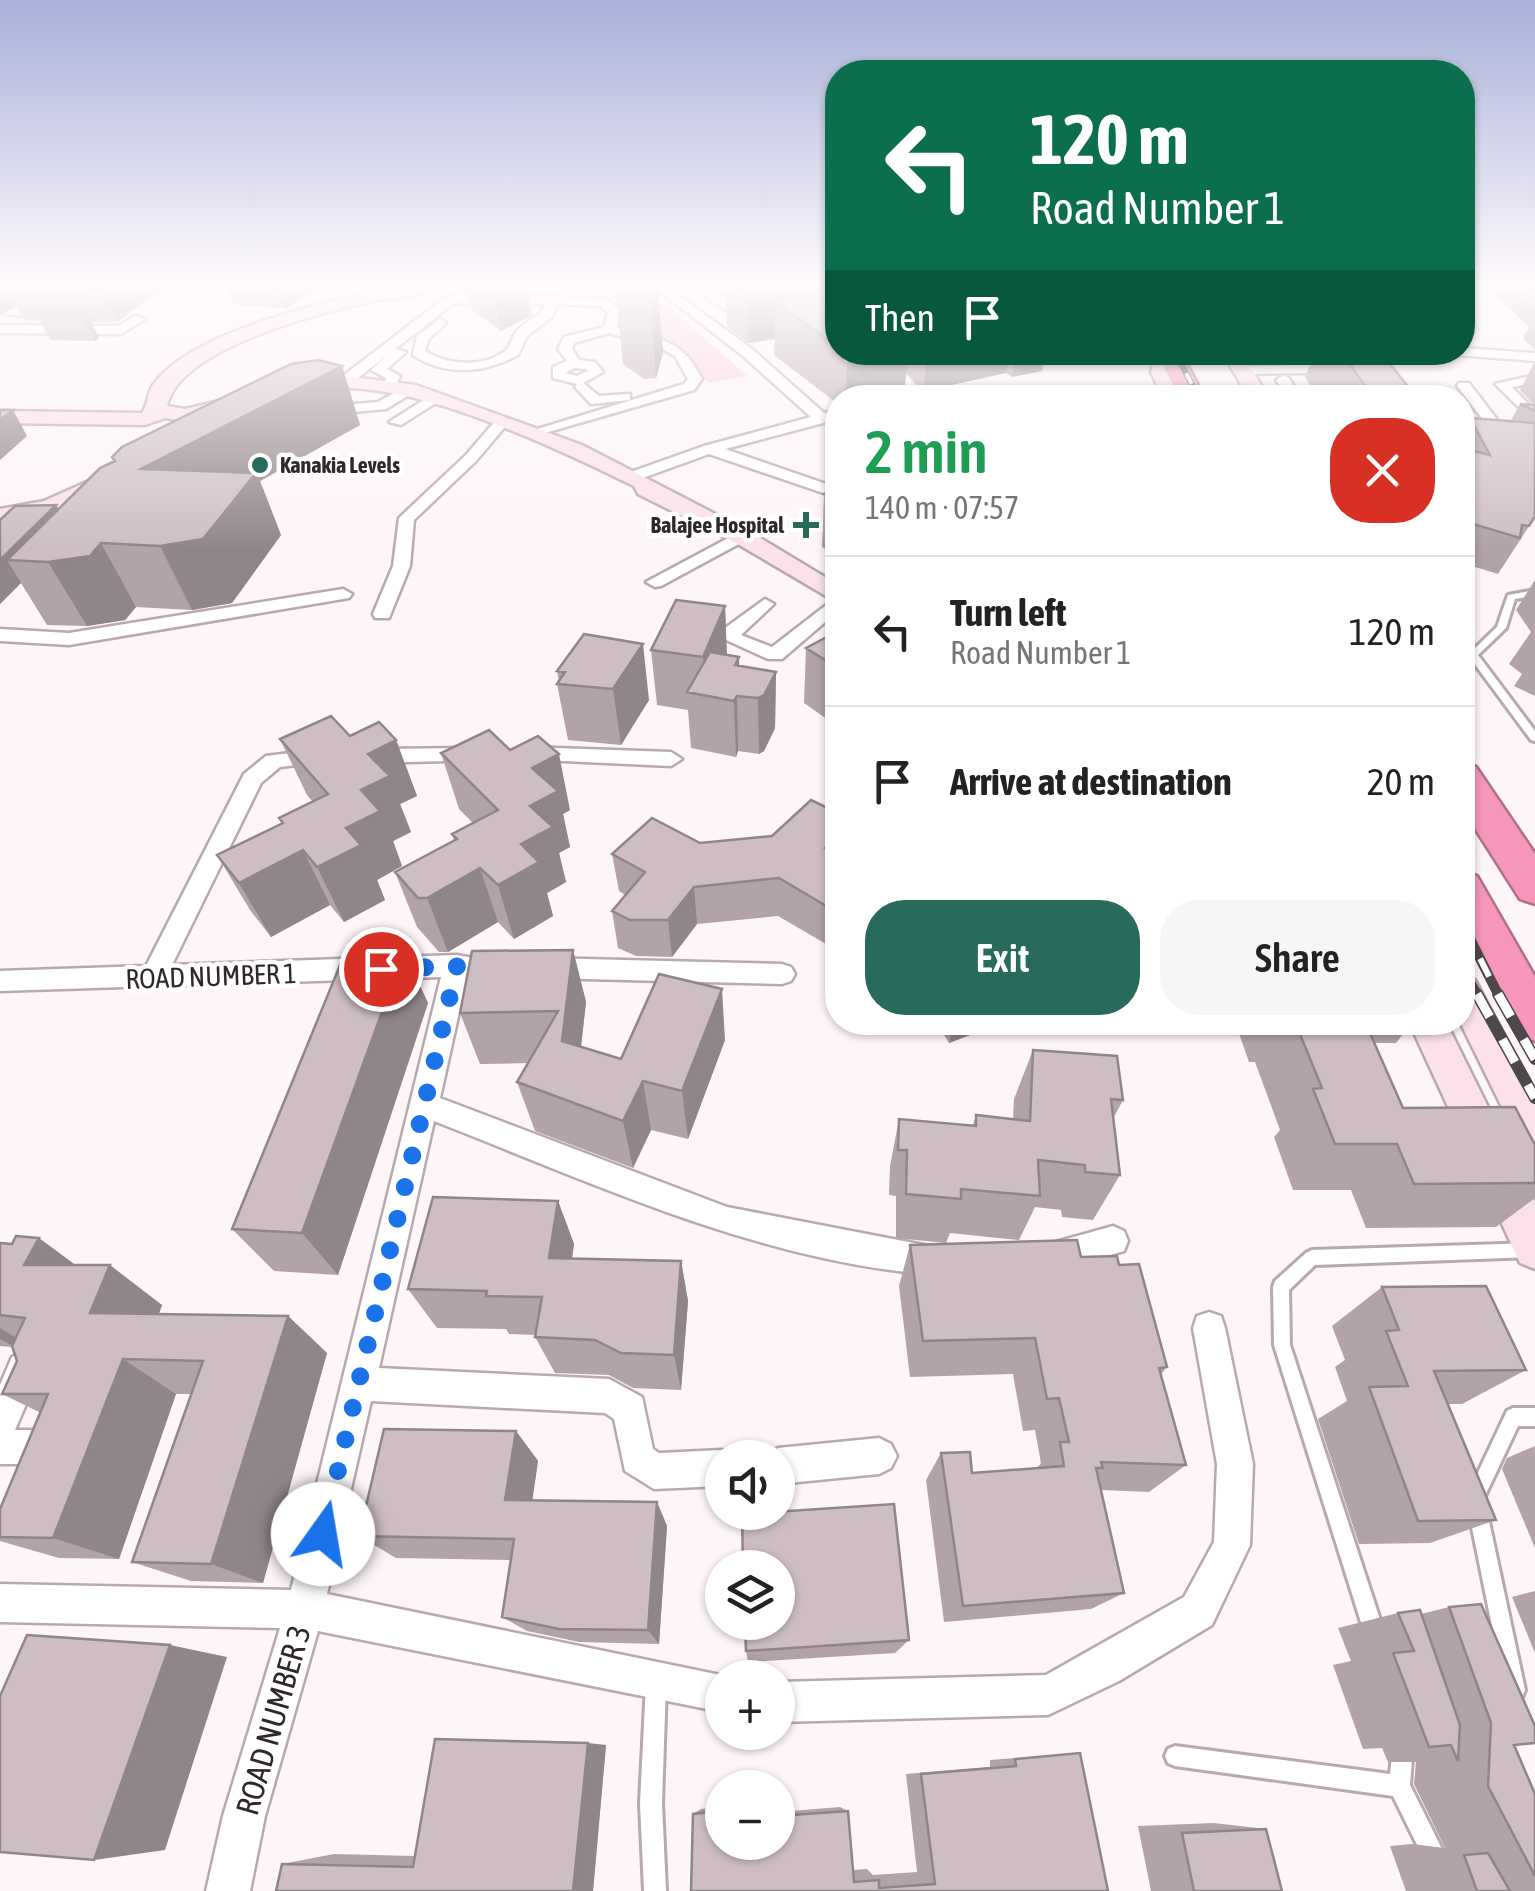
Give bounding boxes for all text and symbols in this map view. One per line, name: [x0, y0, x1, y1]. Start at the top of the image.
text: 120 m: [1030, 99, 1189, 179]
icon: left: [865, 100, 995, 230]
text: Road Number 1: [1030, 182, 1285, 234]
icon: arrive: [955, 290, 1010, 345]
text: Then: [865, 296, 935, 339]
text: 2 min: [865, 417, 988, 486]
button: close: [1330, 418, 1435, 523]
place label: Kanakia Levels: [280, 452, 400, 478]
marker: Kanakia Levels: [249, 454, 271, 476]
text: 140 m · 07:57: [865, 489, 1019, 526]
place label: Balajee Hospital: [651, 512, 785, 538]
marker: Balajee Hospital: [793, 512, 819, 538]
text: Turn left: [950, 591, 1066, 634]
icon: left: [865, 604, 920, 659]
text: 120 m: [1349, 610, 1435, 653]
text: Road Number 1: [950, 634, 1131, 671]
icon: arrive: [865, 754, 920, 809]
text: Arrive at destination: [950, 760, 1232, 803]
text: 20 m: [1367, 760, 1435, 803]
button: Exit: [865, 900, 1140, 1015]
button: Share: [1160, 900, 1435, 1015]
pin: [339, 927, 424, 1012]
icon: arrive: [354, 942, 409, 997]
street label: ROAD NUMBER 1: [125, 957, 297, 995]
map controls: [705, 1440, 795, 1860]
button: sound: [705, 1440, 795, 1530]
position arrow: [271, 1482, 375, 1586]
button: layers: [705, 1550, 795, 1640]
street label: ROAD NUMBER 3: [228, 1621, 318, 1819]
button: +: [705, 1660, 795, 1750]
button: −: [705, 1770, 795, 1860]

